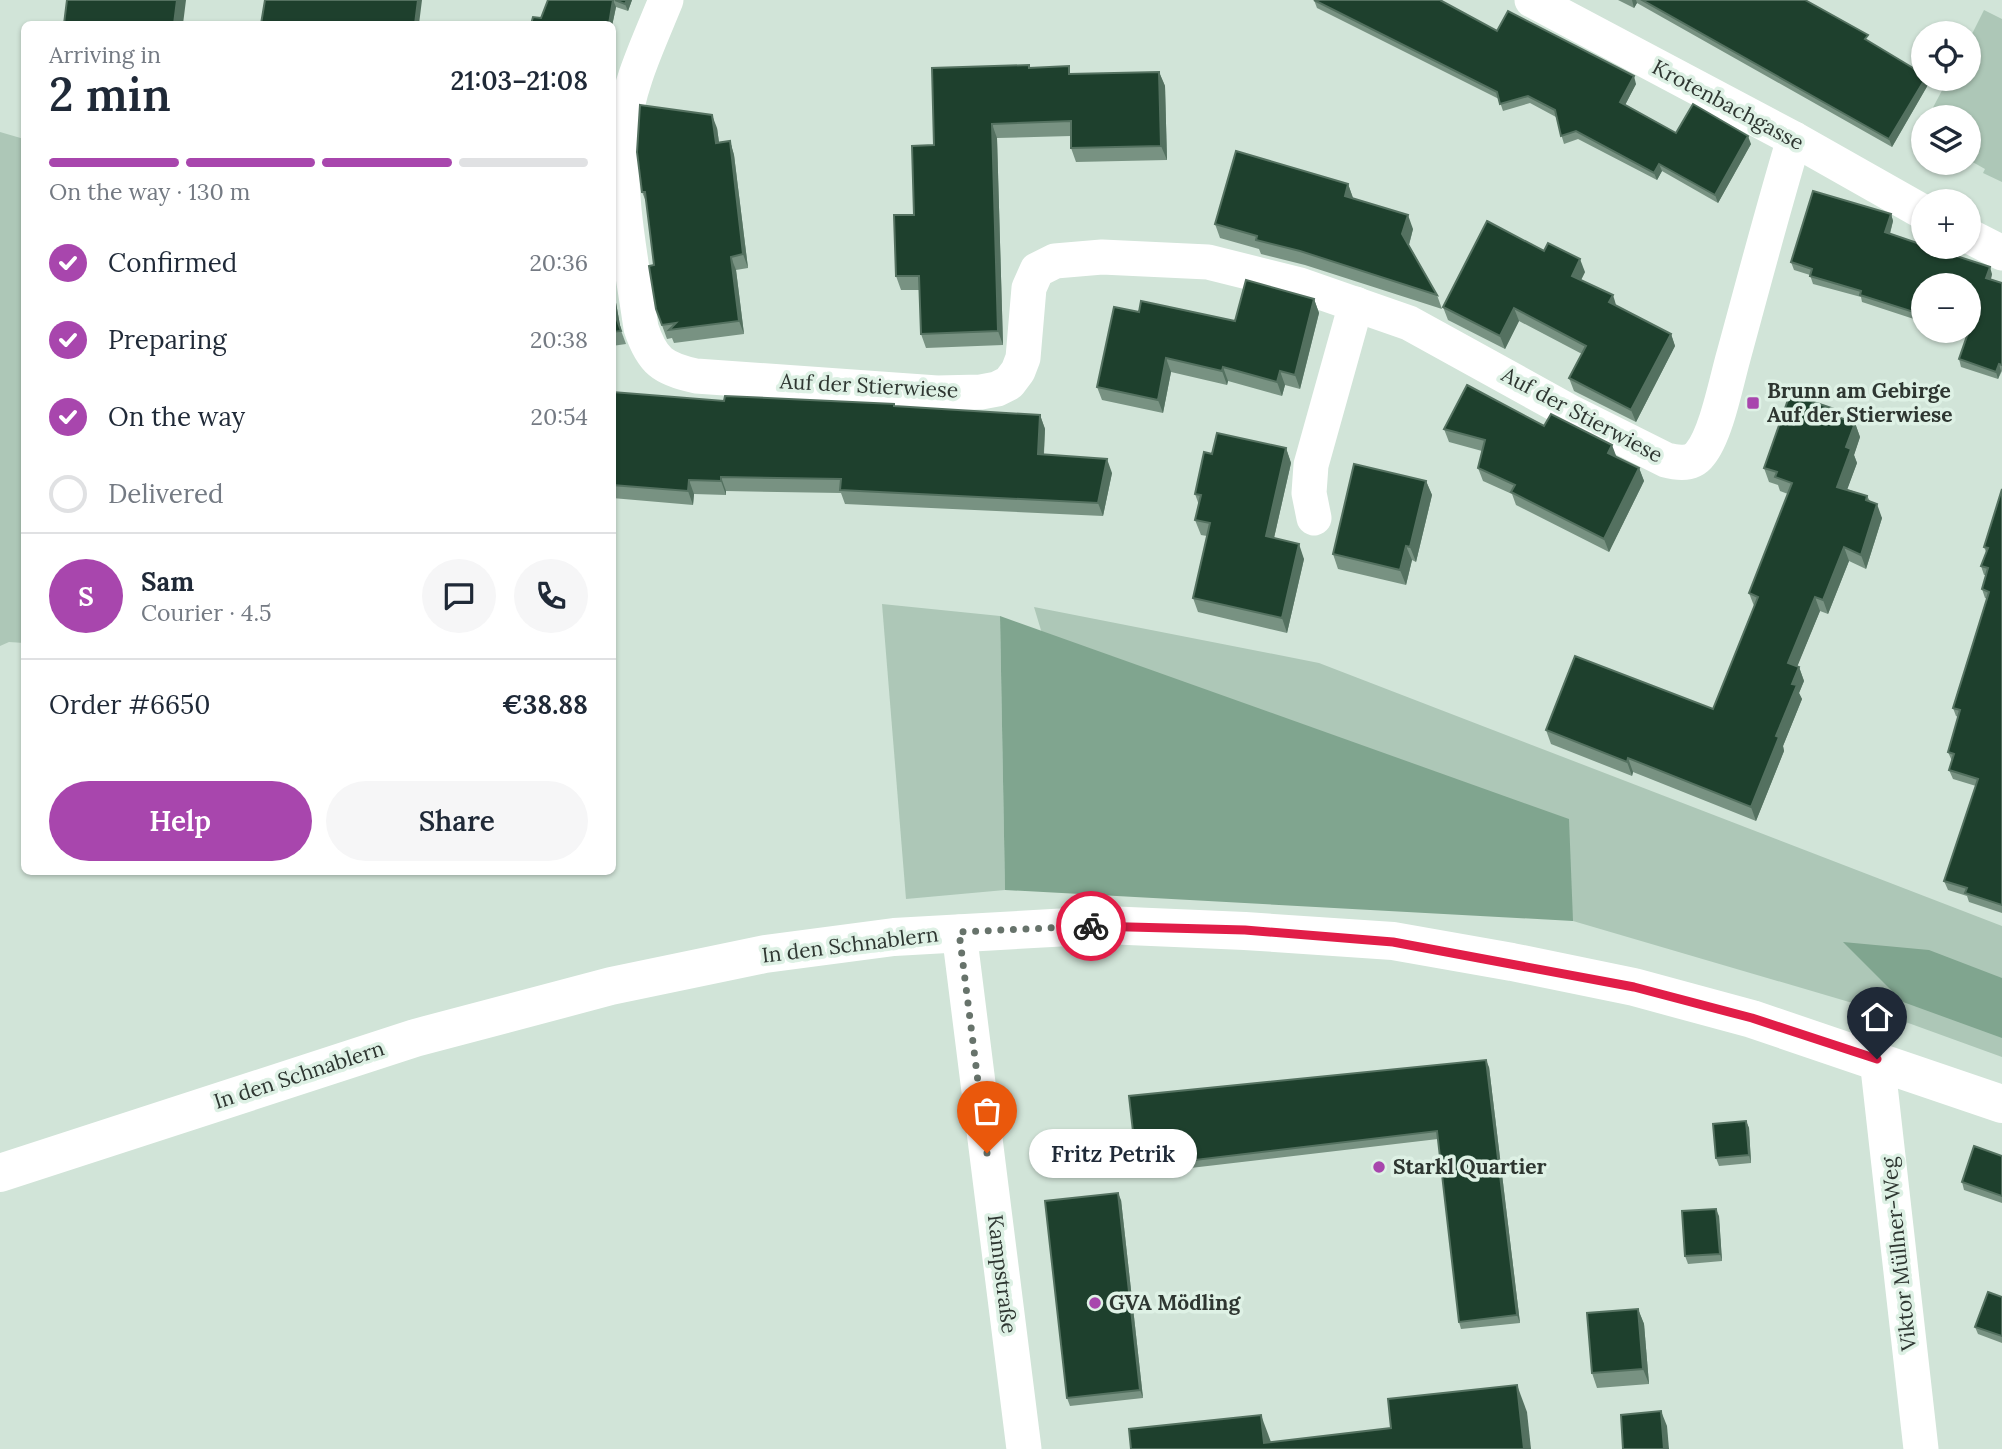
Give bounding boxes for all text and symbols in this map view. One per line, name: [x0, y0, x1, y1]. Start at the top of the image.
map controls: [1911, 21, 1981, 343]
button: locate: [1911, 21, 1981, 91]
text: Arriving in: [49, 40, 161, 69]
street label: Krotenbachgasse: [1648, 53, 1809, 156]
text: 21:03–21:08: [451, 64, 588, 97]
text: 2 min: [49, 65, 171, 124]
button: layers: [1911, 105, 1981, 175]
text: On the way · 130 m: [49, 177, 250, 206]
button: +: [1911, 189, 1981, 259]
icon: check: [49, 244, 87, 282]
text: Confirmed: [108, 246, 237, 279]
text: 20:36: [530, 248, 588, 277]
button: −: [1911, 273, 1981, 343]
icon: check: [49, 321, 87, 359]
text: Preparing: [108, 323, 227, 356]
text: 20:38: [530, 325, 588, 354]
street label: Auf der Stierwiese: [1496, 360, 1667, 468]
street label: Auf der Stierwiese: [778, 367, 959, 404]
place label: Brunn am Gebirge Auf der Stierwiese: [1767, 377, 1952, 428]
marker: Brunn am Gebirge Auf der Stierwiese: [1745, 395, 1761, 411]
icon: check: [49, 398, 87, 436]
text: On the way: [108, 400, 245, 433]
text: 20:54: [531, 402, 588, 431]
text: Delivered: [108, 477, 224, 510]
button: chat: [422, 559, 496, 633]
button: phone: [514, 559, 588, 633]
text: Sam: [141, 565, 194, 598]
text: S: [78, 580, 94, 613]
text: Courier · 4.5: [141, 598, 272, 627]
text: Order #6650: [49, 688, 210, 721]
text: €38.88: [502, 688, 588, 721]
button: Help: [49, 781, 312, 861]
button: Share: [326, 781, 588, 861]
courier: [1056, 891, 1126, 961]
icon: bike: [1072, 907, 1110, 945]
street label: In den Schnablern: [760, 920, 940, 969]
pin: [1847, 987, 1907, 1059]
icon: home: [1858, 998, 1896, 1036]
street label: In den Schnablern: [210, 1034, 388, 1115]
pin: [957, 1081, 1017, 1153]
icon: bag: [968, 1092, 1006, 1130]
callout: Fritz Petrik: [1029, 1128, 1197, 1178]
text: Fritz Petrik: [1051, 1139, 1175, 1168]
place label: Starkl Quartier: [1393, 1153, 1547, 1180]
street label: Viktor Müllner-Weg: [1875, 1156, 1922, 1353]
marker: Starkl Quartier: [1371, 1159, 1387, 1175]
street label: Kampstraße: [982, 1213, 1023, 1335]
place label: GVA Mödling: [1109, 1289, 1241, 1316]
marker: GVA Mödling: [1087, 1295, 1103, 1311]

